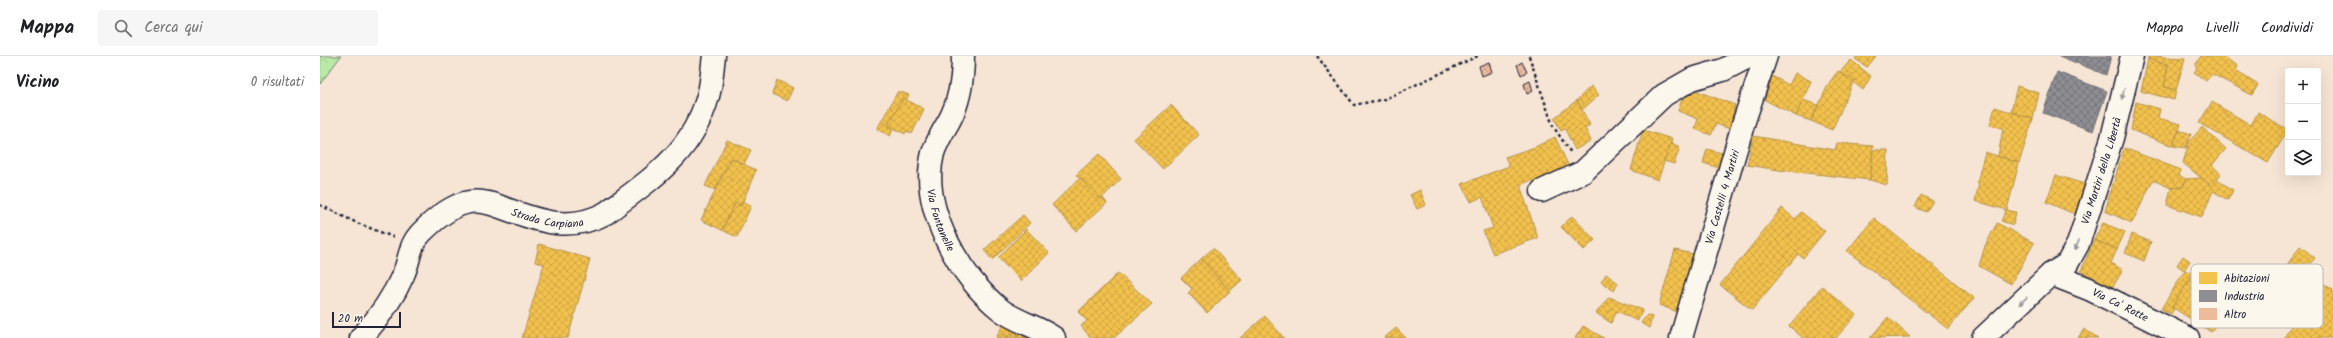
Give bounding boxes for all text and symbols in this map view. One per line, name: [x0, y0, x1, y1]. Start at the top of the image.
search box: [98, 10, 378, 46]
text: Mappa: [20, 13, 74, 43]
text: Cerca qui: [144, 16, 203, 40]
icon: search: [112, 17, 134, 39]
text: Mappa: [2146, 17, 2184, 39]
text: Livelli: [2206, 17, 2239, 39]
text: Condividi: [2261, 17, 2313, 39]
map controls: [2285, 68, 2321, 176]
button: +: [2285, 68, 2321, 104]
text: Vicino: [16, 69, 59, 96]
text: 0 risultati: [251, 72, 304, 93]
one-way arrow: [2120, 88, 2126, 100]
button: −: [2285, 104, 2321, 140]
street label: Via Martiri della Libertà: [2077, 116, 2127, 227]
button: layers: [2285, 140, 2321, 176]
street label: Via Castelli 4 Martiri: [1701, 147, 1745, 246]
street label: Via Fontanelle: [921, 188, 959, 255]
street label: Strada Carpiana: [509, 204, 585, 234]
one-way arrow: [2074, 239, 2080, 251]
legend: [2191, 264, 2323, 328]
text: Abitazioni: [2224, 270, 2270, 288]
street label: Via Ca' Rotte: [2089, 284, 2151, 327]
text: Industria: [2224, 288, 2264, 306]
one-way arrow: [2018, 296, 2028, 306]
text: Altro: [2224, 306, 2246, 324]
scale bar: [332, 310, 401, 329]
text: 20 m: [338, 310, 363, 328]

